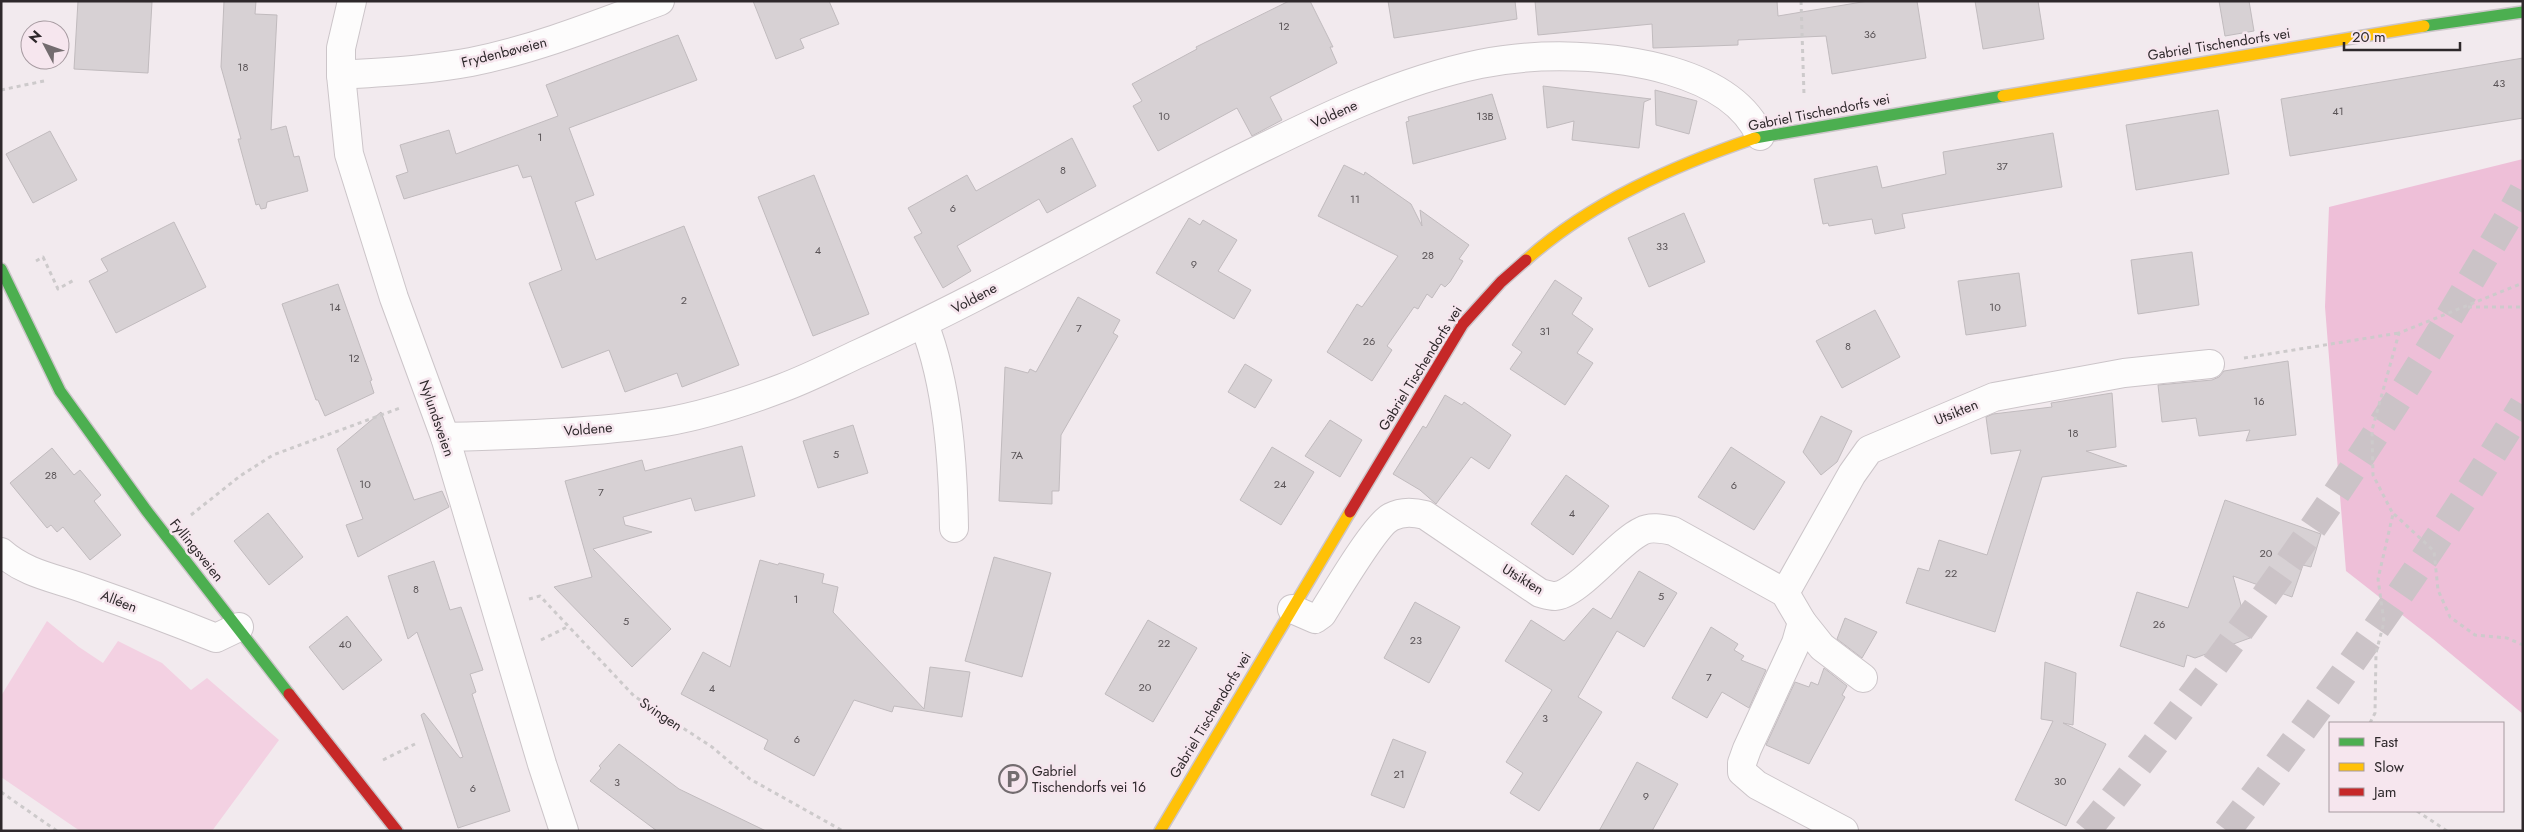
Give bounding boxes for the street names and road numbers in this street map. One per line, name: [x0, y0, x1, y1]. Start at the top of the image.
street label: Gabriel Tischendorfs vei: [2146, 23, 2292, 65]
street label: Frydenbøveien: [459, 32, 549, 72]
street label: Gabriel Tischendorfs vei: [1746, 88, 1892, 136]
street label: Voldene: [1308, 95, 1360, 133]
street label: Voldene: [948, 278, 1000, 318]
street label: Gabriel Tischendorfs vei: [1373, 302, 1467, 434]
street label: Nylundsveien: [415, 377, 459, 459]
street label: Utsikten: [1931, 394, 1981, 430]
street label: Voldene: [563, 417, 613, 441]
street label: Fyllingsveien: [165, 514, 229, 586]
street label: Utsikten: [1498, 559, 1548, 599]
street label: Alléen: [98, 585, 140, 617]
street label: Gabriel Tischendorfs vei: [1164, 648, 1256, 782]
street label: Svingen: [636, 692, 686, 736]

